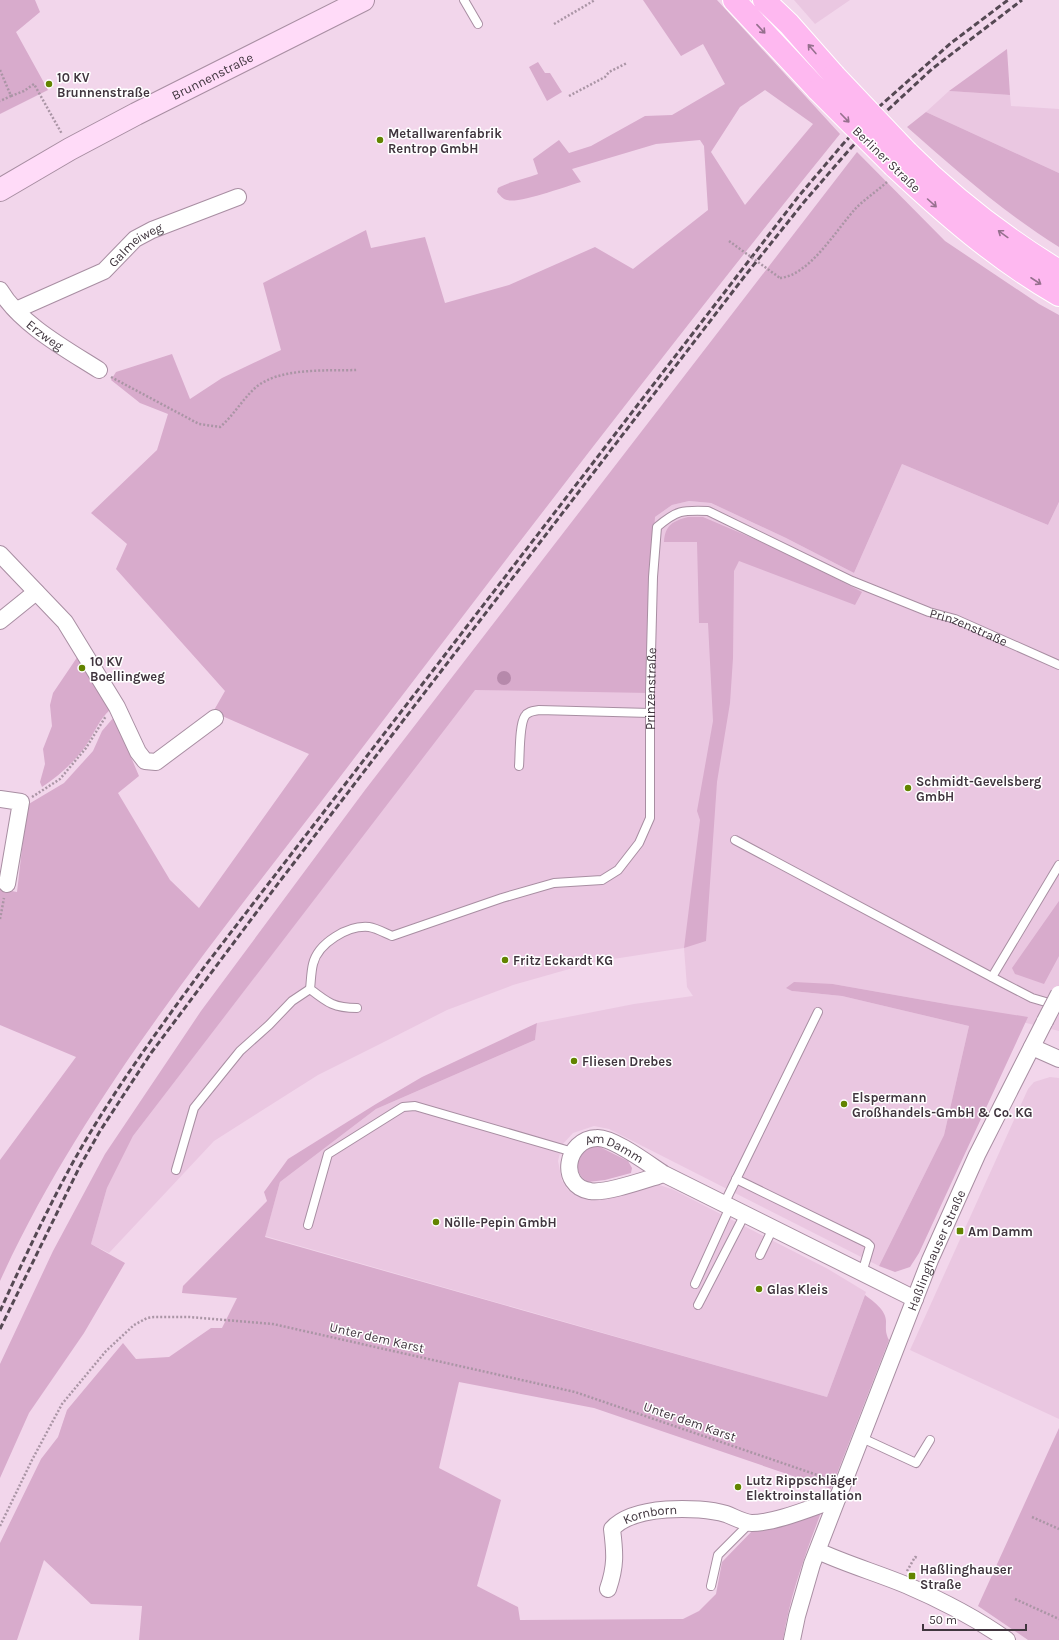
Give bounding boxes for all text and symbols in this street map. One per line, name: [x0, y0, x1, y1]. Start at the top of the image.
one-way arrow: [756, 24, 766, 34]
one-way arrow: [807, 44, 817, 54]
street label: Brunnenstraße: [169, 49, 256, 103]
place label: 10 KV Brunnenstraße: [57, 70, 150, 100]
marker: 10 KV Brunnenstraße: [44, 79, 54, 89]
one-way arrow: [840, 113, 850, 123]
street label: Berliner Straße: [850, 123, 924, 196]
place label: Metallwarenfabrik Rentrop GmbH: [388, 126, 502, 156]
marker: Metallwarenfabrik Rentrop GmbH: [375, 135, 385, 145]
one-way arrow: [927, 198, 938, 207]
street label: Galmeiweg: [105, 219, 165, 270]
one-way arrow: [997, 230, 1008, 238]
one-way arrow: [1030, 277, 1041, 285]
street label: Erzweg: [23, 317, 67, 354]
street label: Prinzenstraße: [928, 606, 1010, 649]
street label: Prinzenstraße: [643, 647, 659, 730]
place label: 10 KV Boellingweg: [90, 654, 165, 684]
marker: 10 KV Boellingweg: [77, 663, 87, 673]
place label: Schmidt-Gevelsberg GmbH: [916, 774, 1042, 804]
marker: Schmidt-Gevelsberg GmbH: [903, 783, 913, 793]
place label: Fritz Eckardt KG: [513, 953, 613, 968]
marker: Fritz Eckardt KG: [500, 955, 510, 965]
place label: Fliesen Drebes: [582, 1054, 672, 1069]
marker: Fliesen Drebes: [569, 1056, 579, 1066]
place label: Elspermann Großhandels-GmbH & Co. KG: [852, 1090, 1032, 1120]
marker: Elspermann Großhandels-GmbH & Co. KG: [839, 1099, 849, 1109]
street label: Am Damm: [583, 1131, 646, 1166]
street label: Haßlinghauser Straße: [904, 1187, 969, 1313]
place label: Nölle-Pepin GmbH: [444, 1215, 557, 1230]
marker: Nölle-Pepin GmbH: [431, 1217, 441, 1227]
place label: Am Damm: [968, 1224, 1033, 1239]
marker: Am Damm: [955, 1226, 965, 1236]
place label: Glas Kleis: [767, 1282, 828, 1297]
marker: Glas Kleis: [754, 1284, 764, 1294]
street label: Unter dem Karst: [328, 1319, 426, 1356]
street label: Unter dem Karst: [642, 1399, 738, 1444]
place label: Lutz Rippschläger Elektroinstallation: [746, 1473, 862, 1503]
marker: Lutz Rippschläger Elektroinstallation: [733, 1482, 743, 1492]
street label: Kornborn: [620, 1502, 677, 1527]
place label: Haßlinghauser Straße: [920, 1562, 1013, 1592]
marker: Haßlinghauser Straße: [907, 1571, 917, 1581]
scale bar: [923, 1606, 1026, 1632]
text: 50 m: [929, 1613, 957, 1627]

